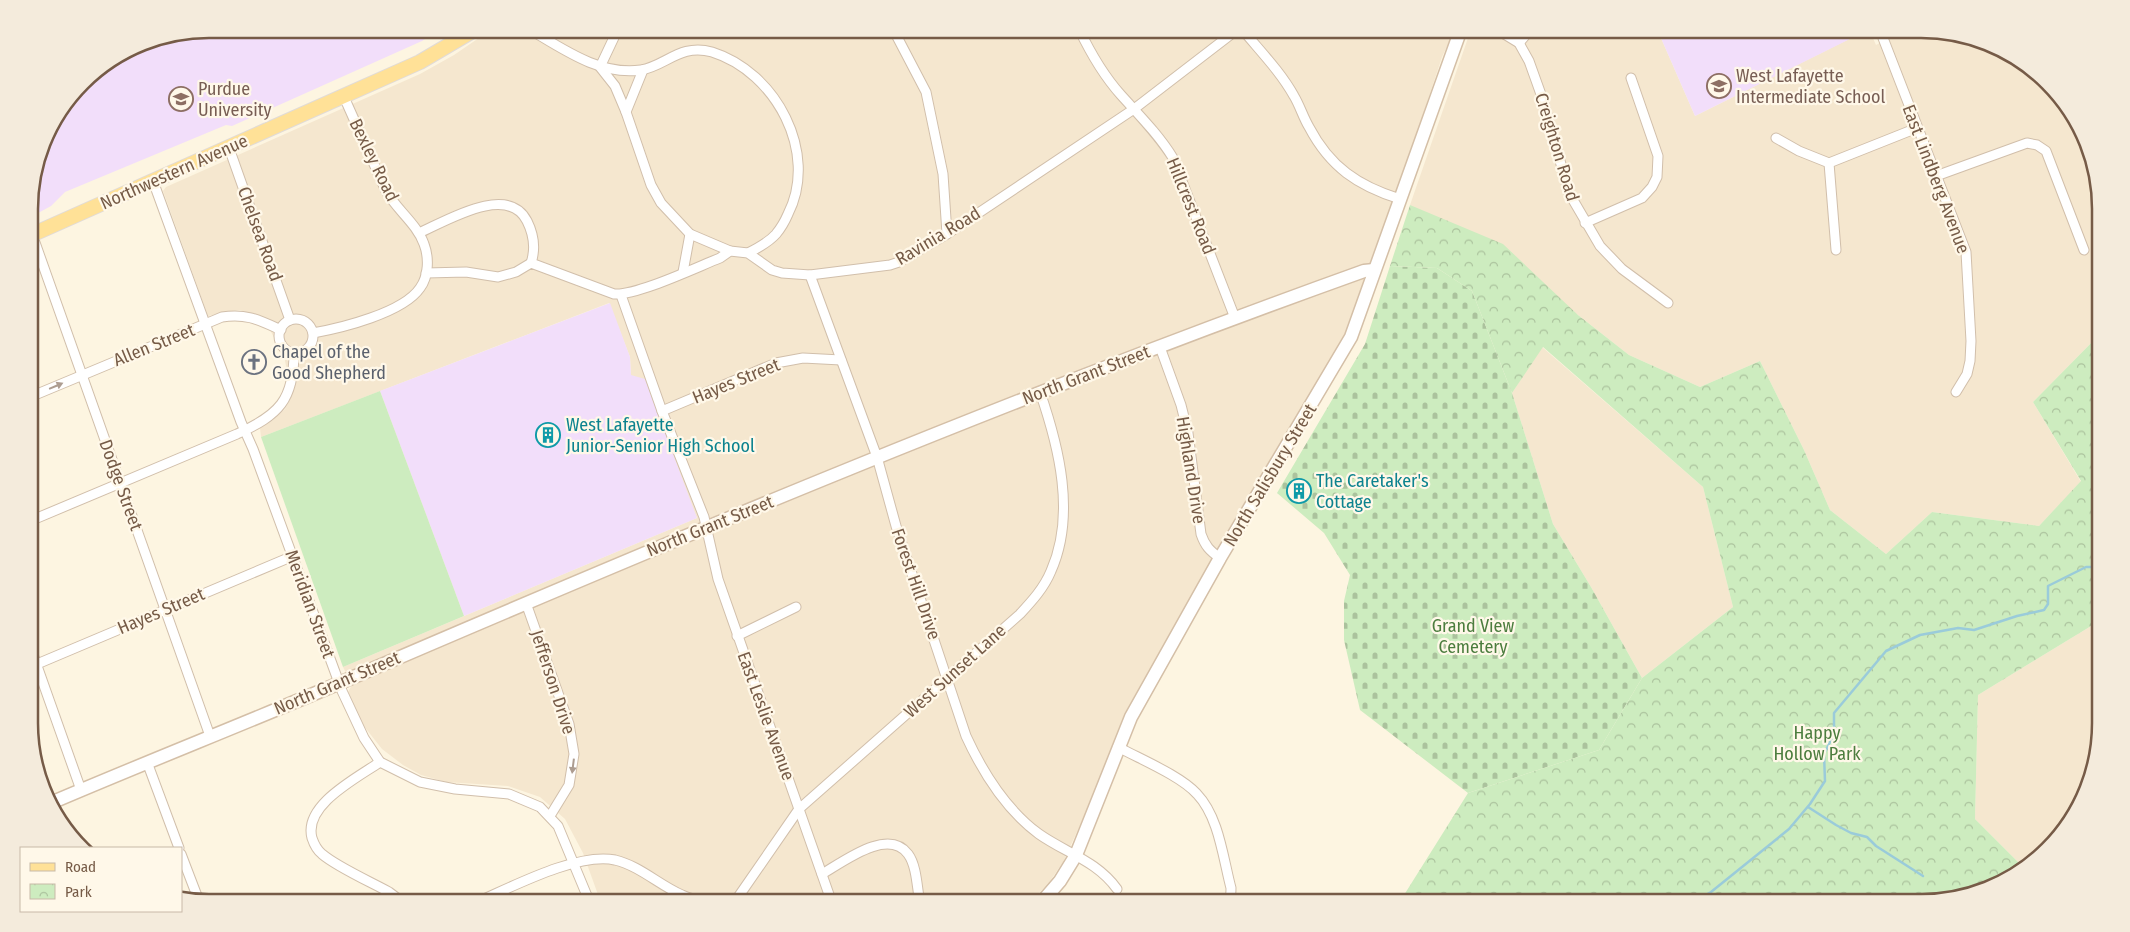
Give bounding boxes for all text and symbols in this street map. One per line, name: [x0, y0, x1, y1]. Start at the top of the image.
place label: West Lafayette Intermediate School: [1736, 65, 1886, 108]
school or university icon: West Lafayette Intermediate School: [1706, 73, 1732, 99]
place label: Purdue University: [198, 78, 272, 121]
school or university icon: Purdue University: [168, 86, 194, 112]
street label: Creighton Road: [1530, 90, 1584, 204]
street label: East Lindberg Avenue: [1897, 101, 1975, 257]
street label: Bexley Road: [344, 115, 404, 205]
street label: Northwestern Avenue: [97, 130, 251, 214]
street label: Hillcrest Road: [1162, 154, 1220, 258]
street label: Chelsea Road: [233, 184, 287, 284]
street label: Ravinia Road: [892, 202, 984, 270]
street label: Allen Street: [110, 319, 198, 371]
place label: Chapel of the Good Shepherd: [272, 341, 386, 384]
street label: North Grant Street: [1019, 341, 1153, 409]
church icon: Chapel of the Good Shepherd: [241, 349, 267, 375]
street label: Hayes Street: [689, 353, 783, 409]
one-way arrow: [49, 382, 63, 390]
street label: North Salisbury Street: [1219, 400, 1321, 550]
place label: West Lafayette Junior-Senior High School: [566, 414, 755, 457]
street label: Highland Drive: [1172, 415, 1210, 525]
building icon: West Lafayette Junior-Senior High School: [535, 422, 561, 448]
street label: Dodge Street: [94, 437, 148, 534]
place label: The Caretaker's Cottage: [1316, 470, 1429, 513]
building icon: The Caretaker's Cottage: [1286, 478, 1312, 504]
street label: North Grant Street: [643, 490, 777, 561]
street label: Forest Hill Drive: [887, 525, 945, 643]
street label: Meridian Street: [280, 547, 340, 661]
street label: Hayes Street: [114, 583, 208, 639]
park label: Grand View Cemetery: [1432, 615, 1515, 658]
street label: West Sunset Lane: [899, 619, 1011, 723]
street label: Jefferson Drive: [526, 627, 580, 737]
street label: North Grant Street: [271, 646, 404, 719]
street label: East Leslie Avenue: [733, 649, 800, 783]
park label: Happy Hollow Park: [1773, 722, 1861, 765]
one-way arrow: [569, 758, 577, 774]
legend: [20, 847, 182, 912]
text: Road: [65, 858, 96, 876]
text: Park: [65, 883, 92, 901]

